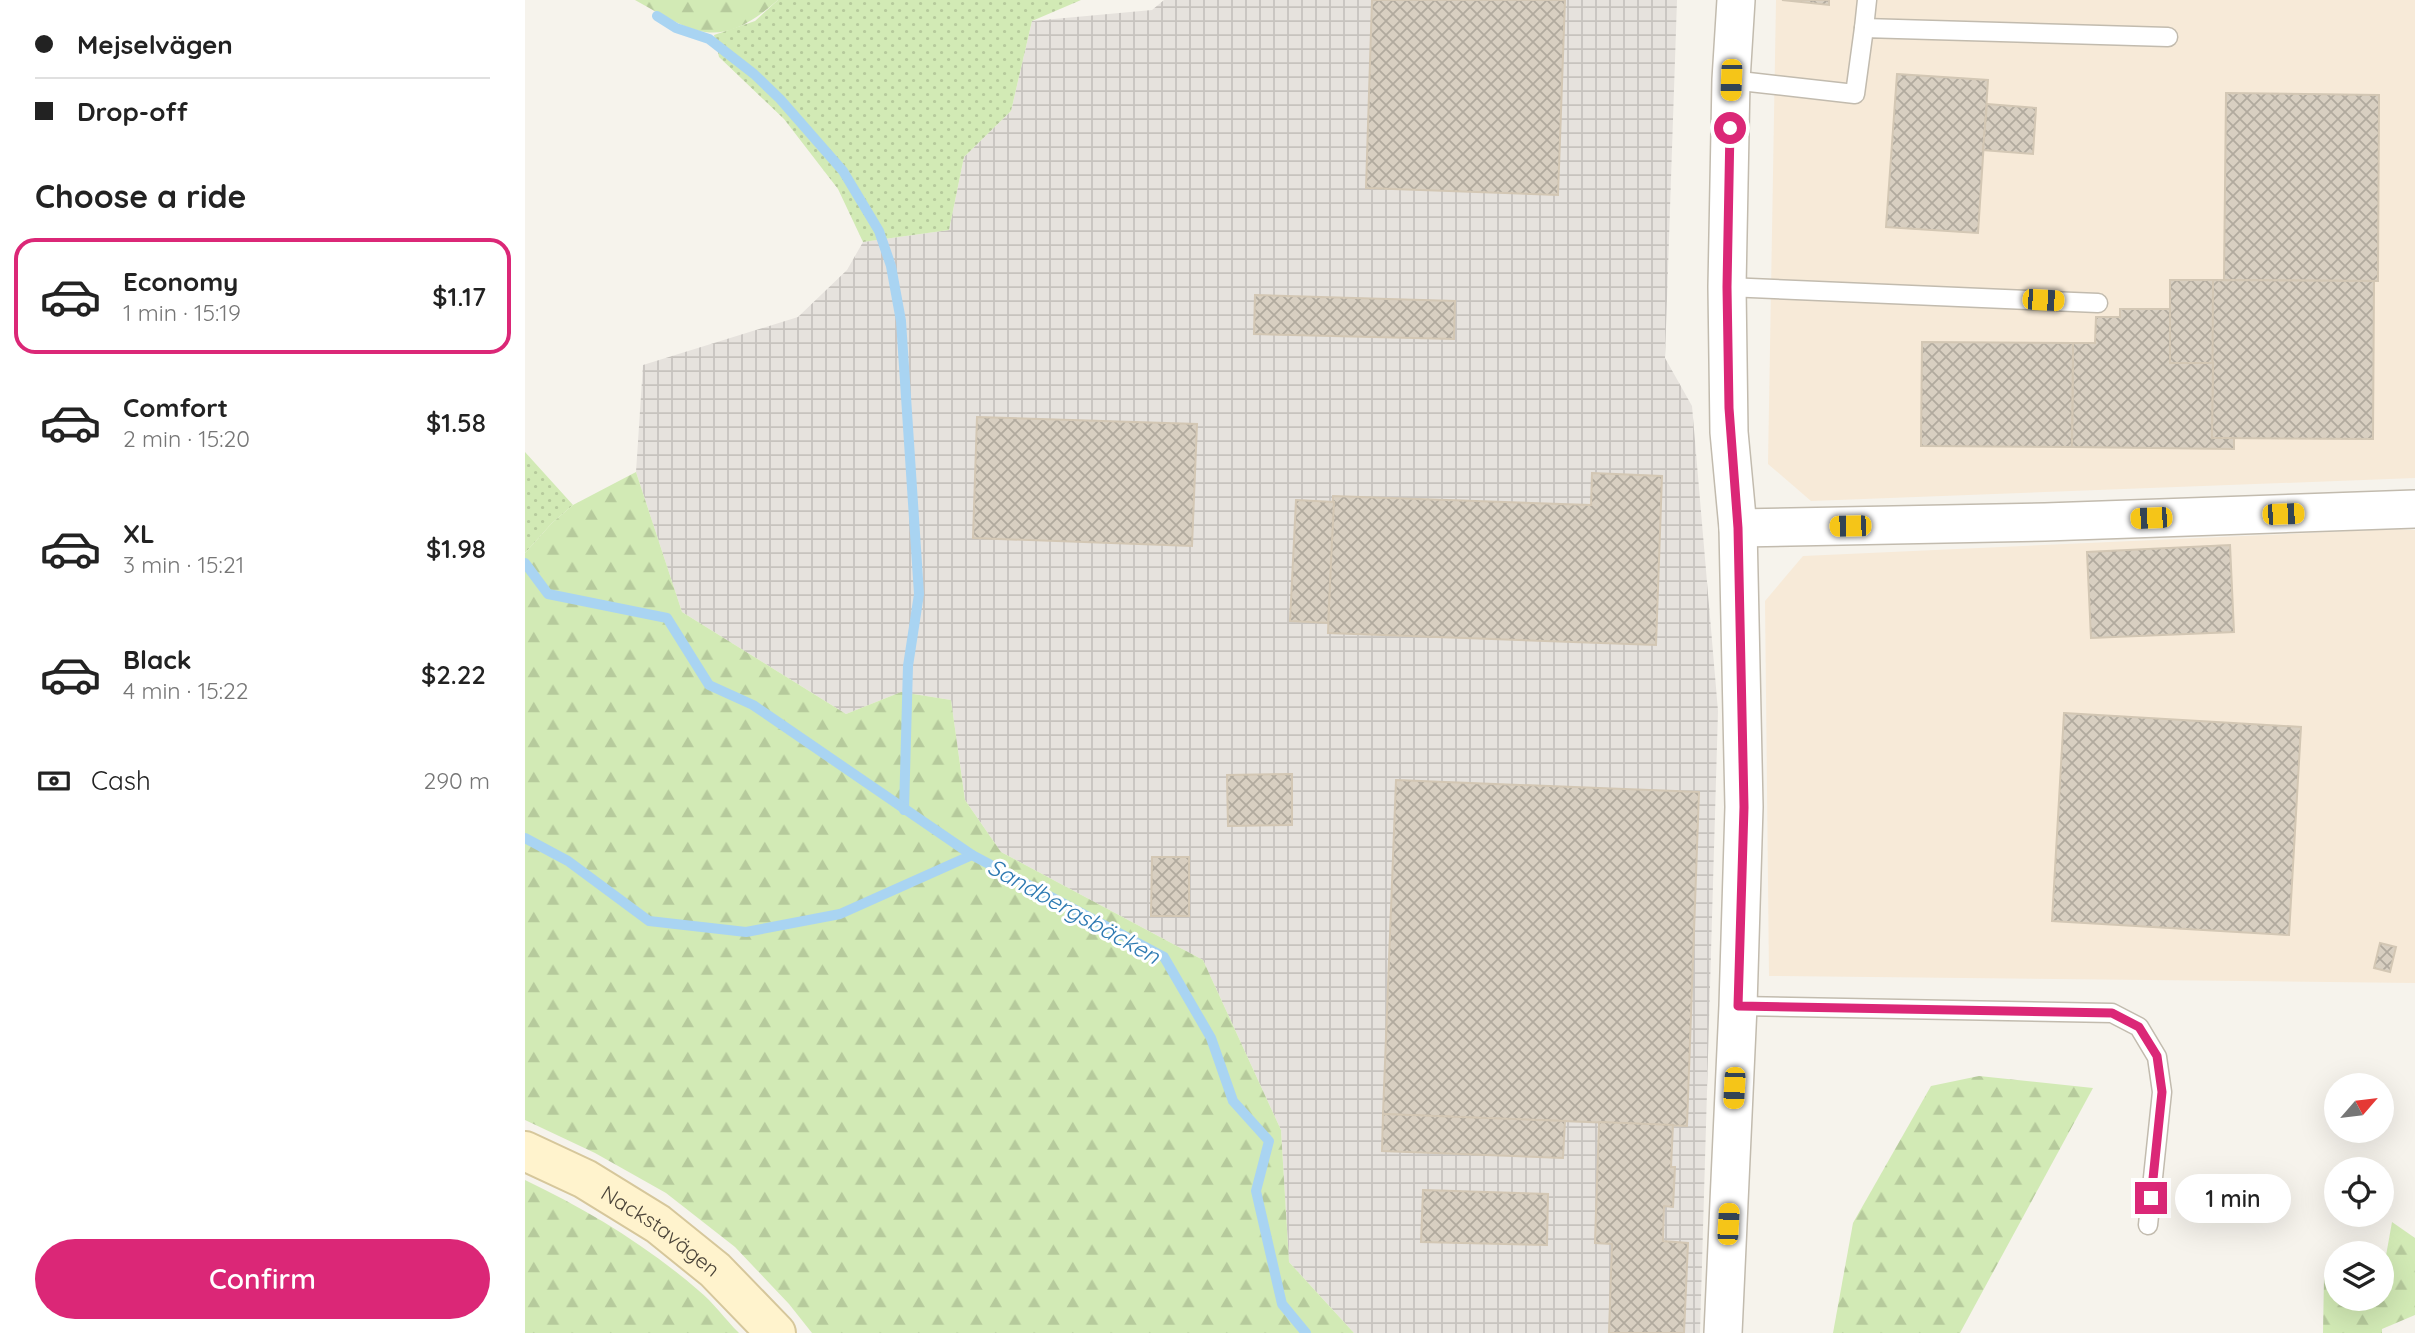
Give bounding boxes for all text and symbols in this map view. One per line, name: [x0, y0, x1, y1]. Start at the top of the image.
text: Mejselvägen: [77, 28, 233, 61]
car: [1720, 59, 1743, 101]
text: Drop-off: [77, 95, 188, 128]
route start: [1714, 112, 1746, 144]
text: Choose a ride: [35, 176, 247, 216]
icon: car: [39, 265, 102, 328]
text: Economy: [123, 265, 238, 298]
text: $1.17: [432, 280, 486, 313]
car: [2022, 288, 2065, 312]
text: 1 min · 15:19: [123, 298, 241, 327]
icon: car: [39, 391, 102, 454]
text: Comfort: [123, 391, 228, 424]
text: $1.58: [426, 406, 486, 439]
text: 2 min · 15:20: [123, 424, 250, 453]
car: [2262, 503, 2305, 525]
car: [2130, 507, 2173, 529]
car: [1829, 515, 1872, 537]
icon: car: [39, 517, 102, 580]
text: XL: [123, 517, 155, 550]
text: $1.98: [426, 532, 486, 565]
text: 3 min · 15:21: [123, 550, 244, 579]
icon: car: [39, 643, 102, 706]
text: Black: [123, 643, 192, 676]
text: $2.22: [421, 658, 486, 691]
text: 4 min · 15:22: [123, 676, 248, 705]
icon: cash: [35, 762, 73, 800]
text: Cash: [91, 764, 151, 797]
text: 290 m: [423, 766, 490, 795]
water label: Sandbergsbäcken: [983, 852, 1166, 971]
car: [1723, 1066, 1746, 1110]
north arrow: [2324, 1073, 2394, 1143]
map controls: [2324, 1073, 2394, 1311]
button: locate: [2324, 1157, 2394, 1227]
callout: 1 min: [2175, 1174, 2291, 1222]
street label: Nackstavägen: [597, 1179, 725, 1282]
route end: [2135, 1182, 2167, 1214]
text: 1 min: [2205, 1184, 2261, 1213]
car: [1717, 1202, 1740, 1246]
button: Confirm: [35, 1239, 490, 1319]
button: layers: [2324, 1241, 2394, 1311]

